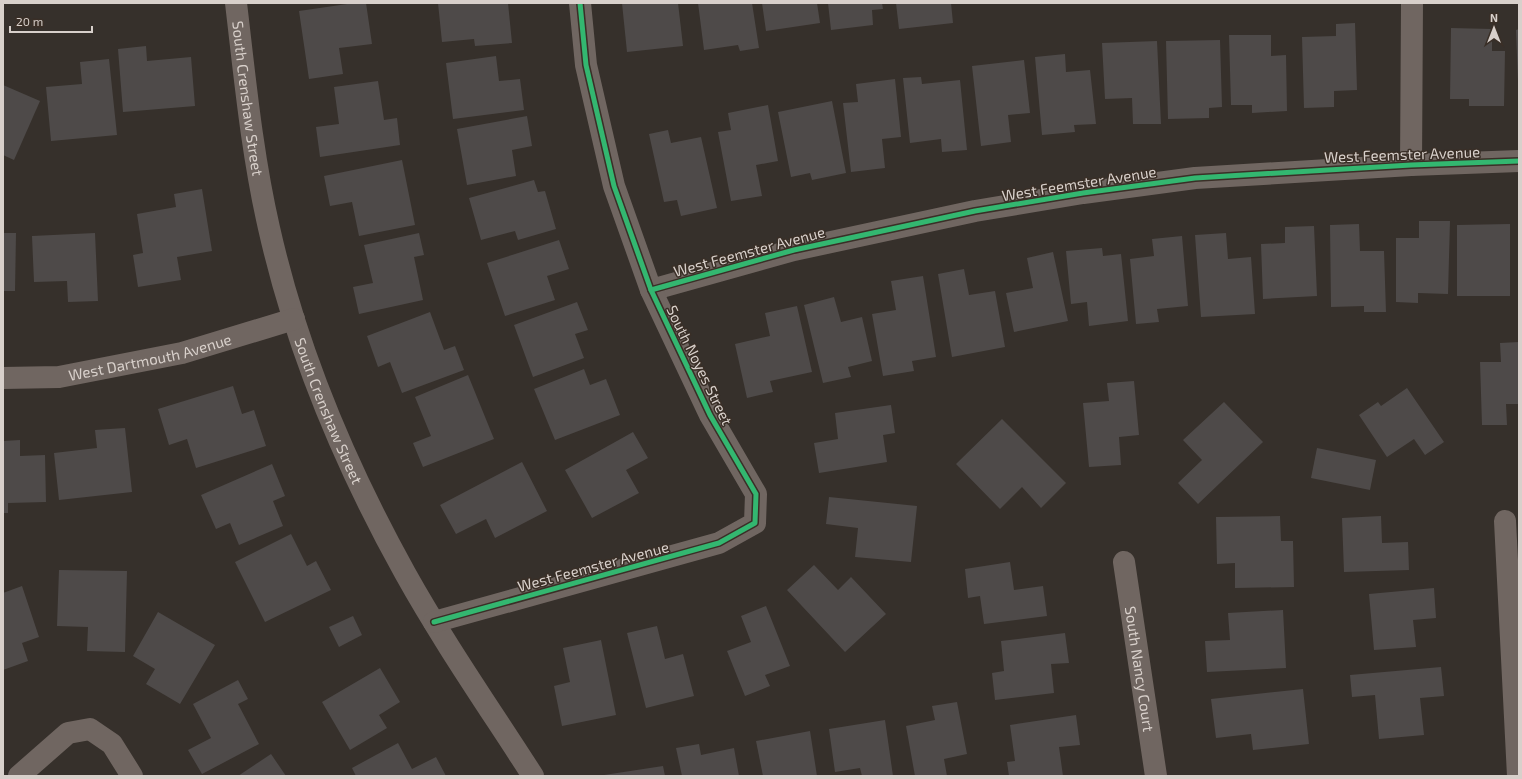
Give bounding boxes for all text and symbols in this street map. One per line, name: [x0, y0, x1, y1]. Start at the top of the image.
scale bar: [10, 8, 92, 34]
north arrow: [1474, 8, 1514, 48]
text: N: [1490, 11, 1498, 24]
text: 20 m: [16, 14, 43, 28]
street label: South Crenshaw Street: [229, 20, 267, 177]
street label: West Feemster Avenue: [1324, 142, 1480, 166]
street label: West Feemster Avenue: [1000, 162, 1158, 204]
street label: West Feemster Avenue: [671, 222, 827, 280]
street label: South Noyes Street: [663, 302, 737, 428]
street label: West Dartmouth Avenue: [67, 330, 233, 384]
street label: South Crenshaw Street: [291, 335, 367, 487]
street label: West Feemster Avenue: [515, 537, 671, 595]
street label: South Nancy Court: [1122, 605, 1158, 733]

